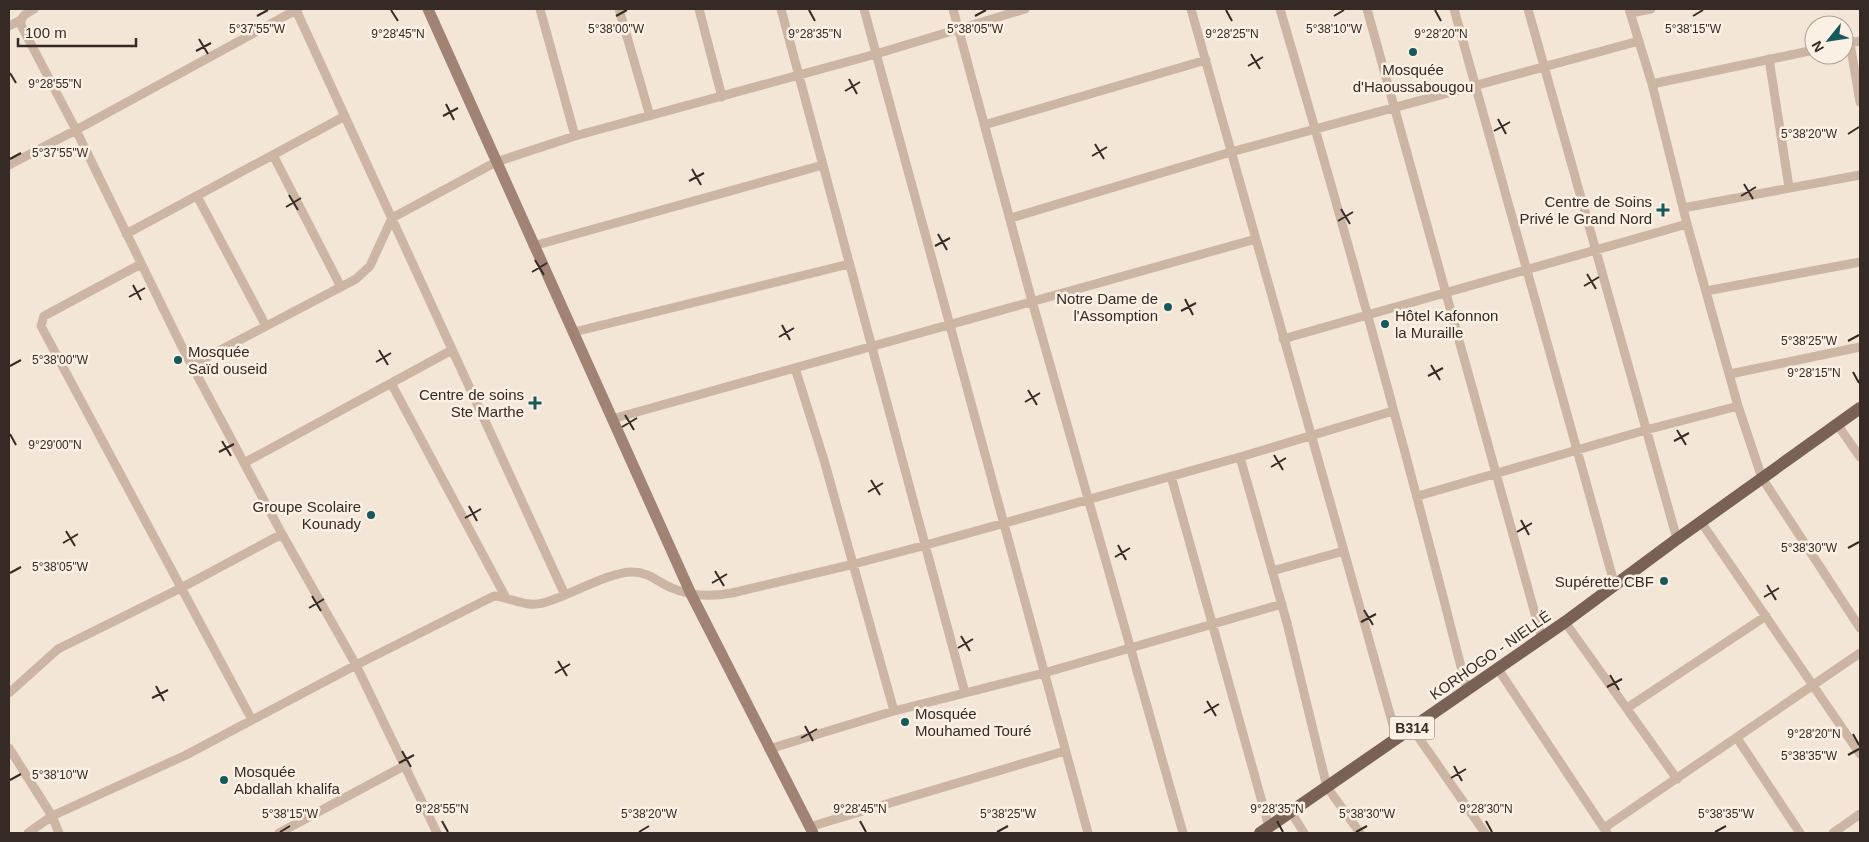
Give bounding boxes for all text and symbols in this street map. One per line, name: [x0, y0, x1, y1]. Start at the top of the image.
scale bar: [18, 15, 135, 47]
north arrow: [1804, 15, 1854, 65]
text: 5°37'55"W: [229, 22, 286, 36]
text: 5°38'00"W: [588, 22, 645, 36]
text: 5°38'05"W: [947, 22, 1004, 36]
text: 5°38'10"W: [1306, 22, 1363, 36]
text: 5°38'15"W: [1665, 22, 1722, 36]
text: 100 m: [25, 24, 67, 41]
text: 9°28'45"N: [371, 27, 425, 41]
text: 9°28'35"N: [788, 27, 842, 41]
text: 9°28'25"N: [1205, 27, 1259, 41]
text: 9°28'20"N: [1414, 27, 1468, 41]
text: N: [1808, 38, 1827, 55]
marker: Mosquée d'Haoussabougou: [1407, 46, 1419, 58]
place label: Mosquée d'Haoussabougou: [1353, 61, 1473, 95]
text: 9°28'55"N: [28, 77, 82, 91]
text: 5°38'20"W: [1781, 127, 1838, 141]
text: 5°37'55"W: [32, 146, 89, 160]
place label: Centre de Soins Privé le Grand Nord: [1519, 193, 1652, 227]
marker: Centre de Soins Privé le Grand Nord: [1656, 203, 1670, 217]
place label: Notre Dame de l'Assomption: [1056, 290, 1158, 324]
marker: Notre Dame de l'Assomption: [1162, 301, 1174, 313]
place label: Hôtel Kafonnon la Muraille: [1395, 307, 1498, 341]
marker: Hôtel Kafonnon la Muraille: [1379, 318, 1391, 330]
text: 5°38'25"W: [1781, 334, 1838, 348]
place label: Mosquée Saïd ouseid: [188, 343, 267, 377]
text: 5°38'00"W: [32, 353, 89, 367]
marker: Mosquée Saïd ouseid: [172, 354, 184, 366]
text: 9°28'15"N: [1787, 366, 1841, 380]
place label: Centre de soins Ste Marthe: [419, 386, 524, 420]
marker: Centre de soins Ste Marthe: [528, 396, 542, 410]
text: 9°29'00"N: [28, 438, 82, 452]
place label: Groupe Scolaire Kounady: [253, 498, 361, 532]
marker: Groupe Scolaire Kounady: [365, 509, 377, 521]
text: 5°38'30"W: [1781, 541, 1838, 555]
text: 5°38'05"W: [32, 560, 89, 574]
place label: Supérette CBF: [1555, 573, 1654, 590]
marker: Supérette CBF: [1658, 575, 1670, 587]
street label: KORHOGO - NIELLÉ: [1426, 607, 1554, 703]
place label: Mosquée Mouhamed Touré: [915, 705, 1031, 739]
marker: Mosquée Mouhamed Touré: [899, 716, 911, 728]
road number: B314: [1390, 716, 1434, 740]
text: 9°28'20"N: [1787, 727, 1841, 741]
text: 5°38'35"W: [1781, 749, 1838, 763]
place label: Mosquée Abdallah khalifa: [234, 763, 341, 797]
text: 5°38'10"W: [32, 768, 89, 782]
marker: Mosquée Abdallah khalifa: [218, 774, 230, 786]
text: 9°28'55"N: [415, 802, 469, 816]
text: 9°28'45"N: [833, 802, 887, 816]
text: 9°28'35"N: [1250, 802, 1304, 816]
text: 9°28'30"N: [1459, 802, 1513, 816]
text: 5°38'15"W: [262, 807, 319, 821]
text: 5°38'20"W: [621, 807, 678, 821]
text: 5°38'25"W: [980, 807, 1037, 821]
text: 5°38'30"W: [1339, 807, 1396, 821]
text: 5°38'35"W: [1698, 807, 1755, 821]

